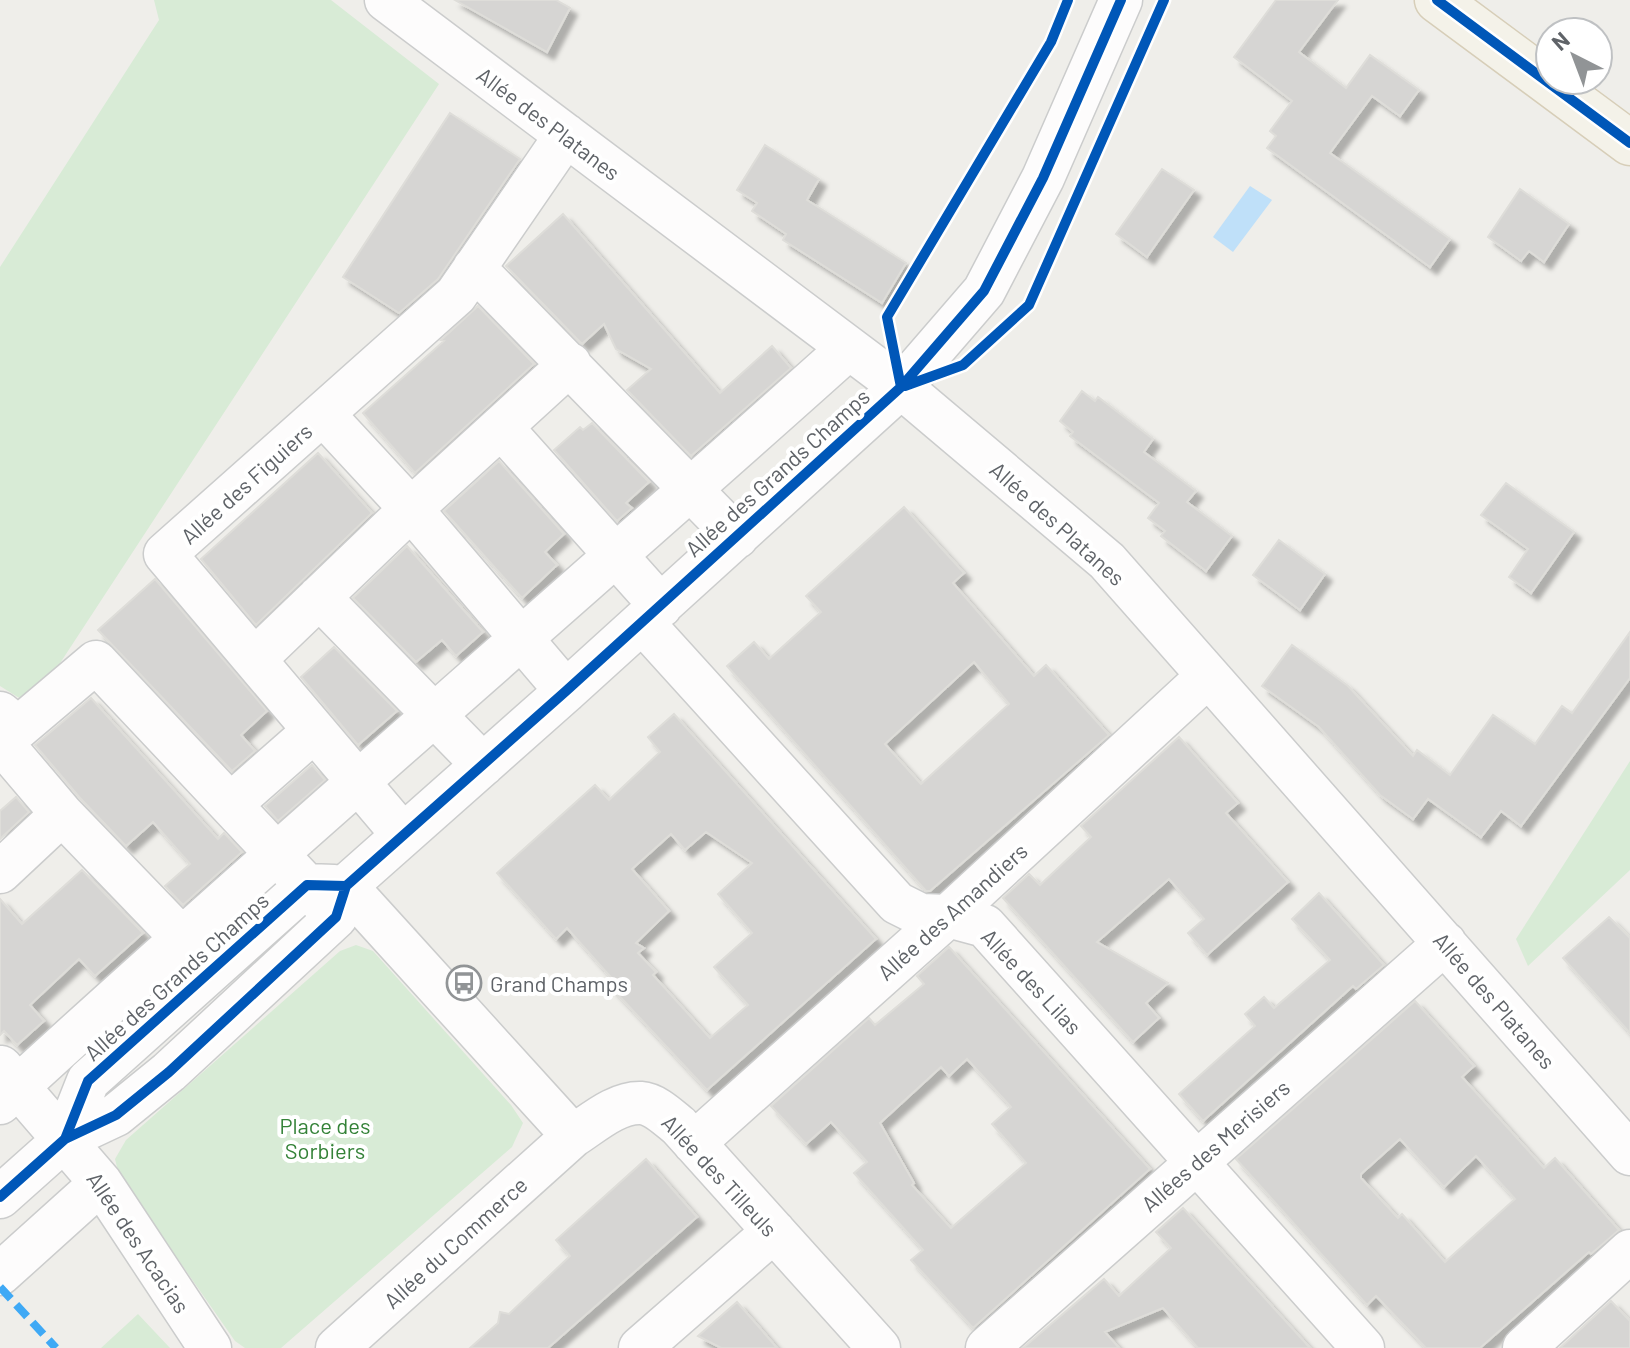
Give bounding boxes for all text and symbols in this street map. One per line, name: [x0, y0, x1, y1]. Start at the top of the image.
north arrow: [1534, 16, 1614, 96]
text: N: [1546, 26, 1574, 55]
street label: Allée des Platanes: [472, 61, 626, 185]
street label: Allée des Grands Champs: [680, 383, 874, 561]
street label: Allée des Figuiers: [175, 417, 317, 549]
street label: Allée des Platanes: [985, 456, 1131, 590]
street label: Allée des Amandiers: [872, 837, 1032, 985]
street label: Allée des Grands Champs: [79, 887, 273, 1065]
street label: Allée des Lilas: [977, 923, 1087, 1039]
street label: Allée des Platanes: [1429, 927, 1561, 1073]
bus stop icon: Grand Champs: [445, 964, 483, 1002]
place label: Grand Champs: [490, 970, 628, 996]
street label: Allées des Merisiers: [1136, 1074, 1294, 1216]
street label: Allée des Tilleuls: [657, 1109, 783, 1241]
park label: Place des Sorbiers: [280, 1112, 370, 1163]
street label: Allée des Acacias: [82, 1167, 196, 1317]
street label: Allée du Commerce: [378, 1171, 532, 1313]

